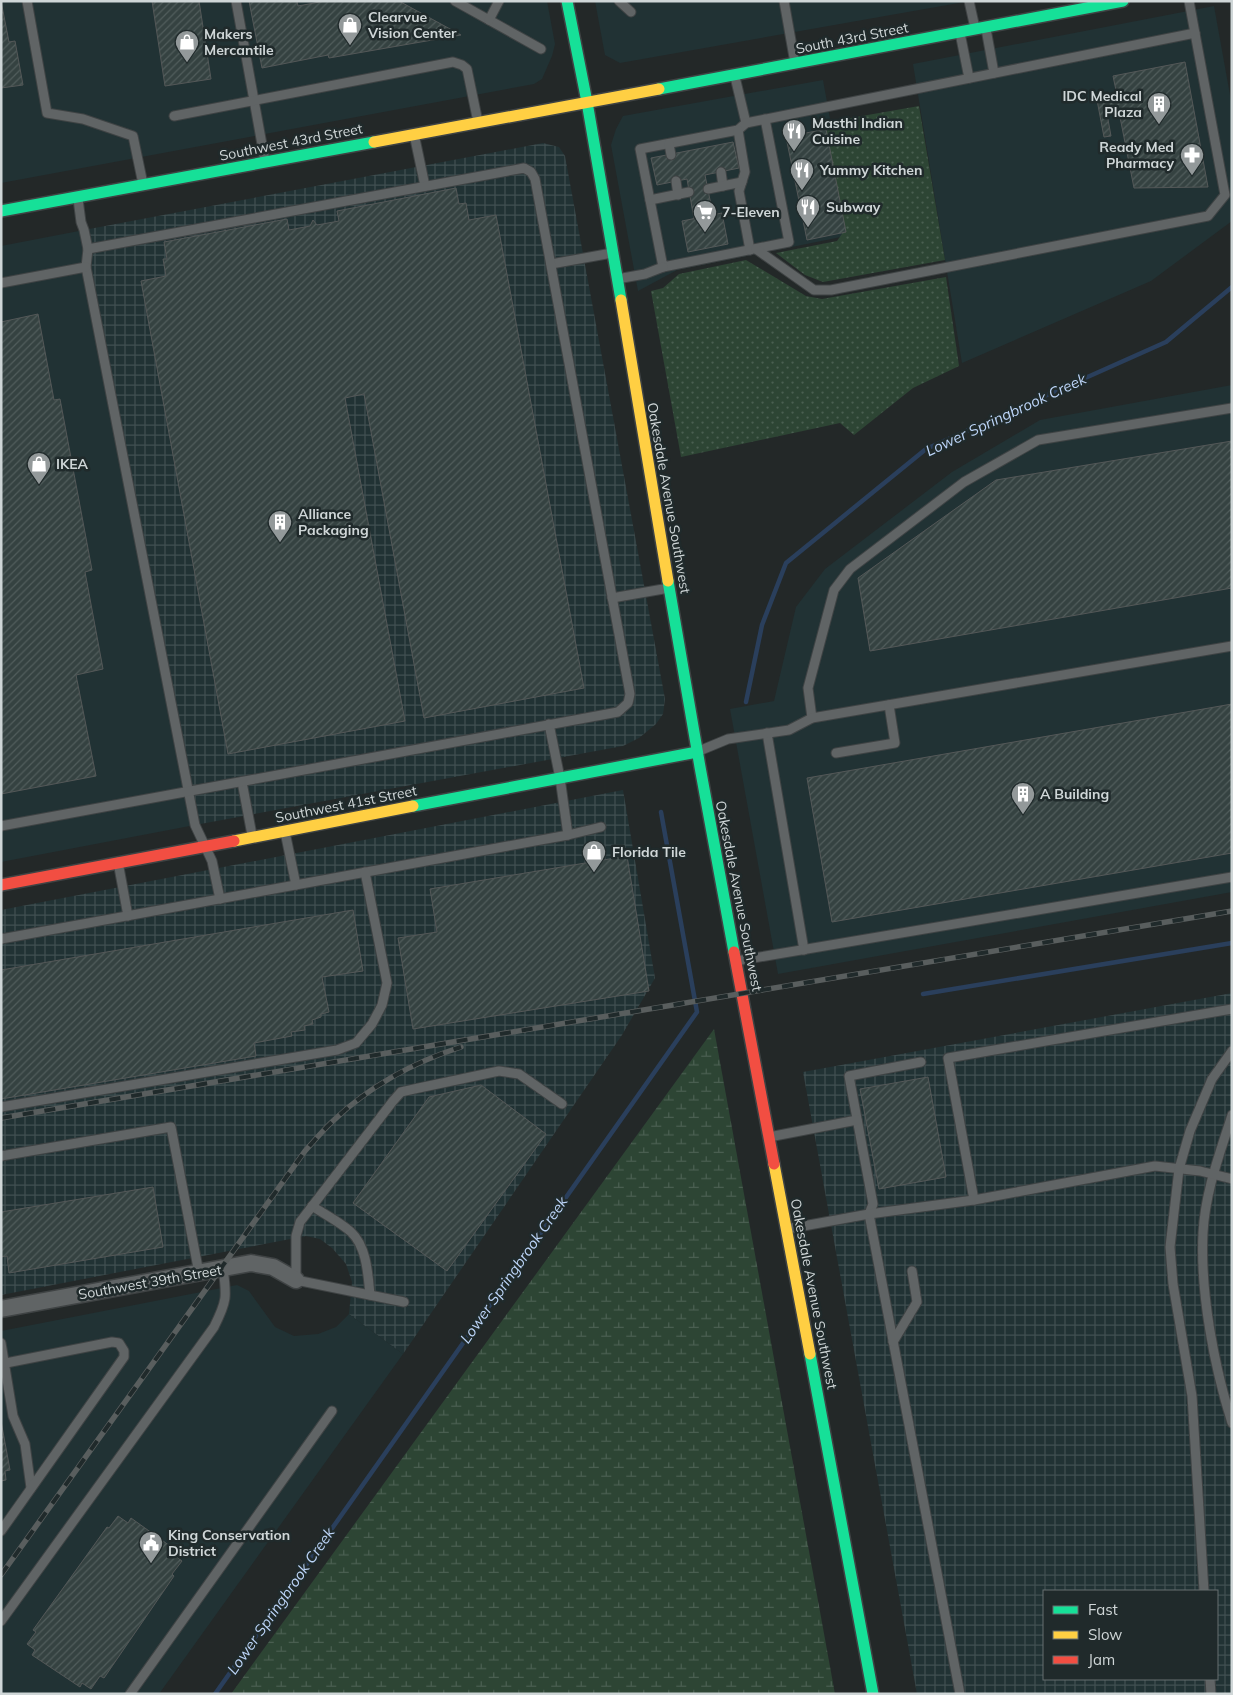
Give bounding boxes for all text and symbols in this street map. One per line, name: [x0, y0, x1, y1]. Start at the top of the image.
place label: Clearvue Vision Center: [367, 8, 457, 42]
shop icon: Clearvue Vision Center: [337, 12, 363, 46]
street label: South 43rd Street: [794, 18, 910, 58]
place label: Makers Mercantile: [204, 25, 274, 59]
shop icon: Makers Mercantile: [174, 29, 200, 63]
place label: IDC Medical Plaza: [1062, 87, 1142, 121]
building icon: IDC Medical Plaza: [1146, 91, 1172, 125]
place label: Masthi Indian Cuisine: [812, 114, 903, 148]
restaurant icon: Masthi Indian Cuisine: [781, 118, 807, 152]
street label: Southwest 43rd Street: [218, 119, 364, 165]
place label: Ready Med Pharmacy: [1099, 138, 1174, 172]
pharmacy icon: Ready Med Pharmacy: [1179, 142, 1205, 176]
restaurant icon: Yummy Kitchen: [789, 157, 815, 191]
place label: Yummy Kitchen: [819, 161, 922, 179]
restaurant icon: Subway: [795, 194, 821, 228]
place label: Subway: [826, 198, 881, 216]
supermarket icon: 7-Eleven: [692, 199, 718, 233]
place label: 7-Eleven: [722, 203, 780, 221]
water label: Lower Springbrook Creek: [922, 368, 1090, 460]
street label: Oakesdale Avenue Southwest: [643, 401, 695, 595]
shop icon: IKEA: [26, 451, 52, 485]
place label: IKEA: [56, 455, 88, 473]
place label: Alliance Packaging: [298, 505, 369, 539]
building icon: Alliance Packaging: [267, 509, 293, 543]
street label: Southwest 41st Street: [274, 781, 418, 827]
building icon: A Building: [1010, 781, 1036, 815]
place label: A Building: [1040, 785, 1109, 803]
street label: Oakesdale Avenue Southwest: [712, 799, 766, 993]
shop icon: Florida Tile: [581, 839, 607, 873]
place label: Florida Tile: [612, 843, 686, 861]
water label: Lower Springbrook Creek: [456, 1192, 572, 1347]
street label: Oakesdale Avenue Southwest: [787, 1197, 841, 1391]
street label: Southwest 39th Street: [77, 1261, 223, 1303]
water label: Lower Springbrook Creek: [223, 1523, 339, 1678]
place label: King Conservation District: [168, 1526, 290, 1560]
public building icon: King Conservation District: [138, 1530, 164, 1564]
legend: [1043, 1590, 1218, 1680]
text: Fast: [1088, 1600, 1118, 1619]
text: Slow: [1088, 1625, 1122, 1644]
text: Jam: [1088, 1650, 1115, 1669]

